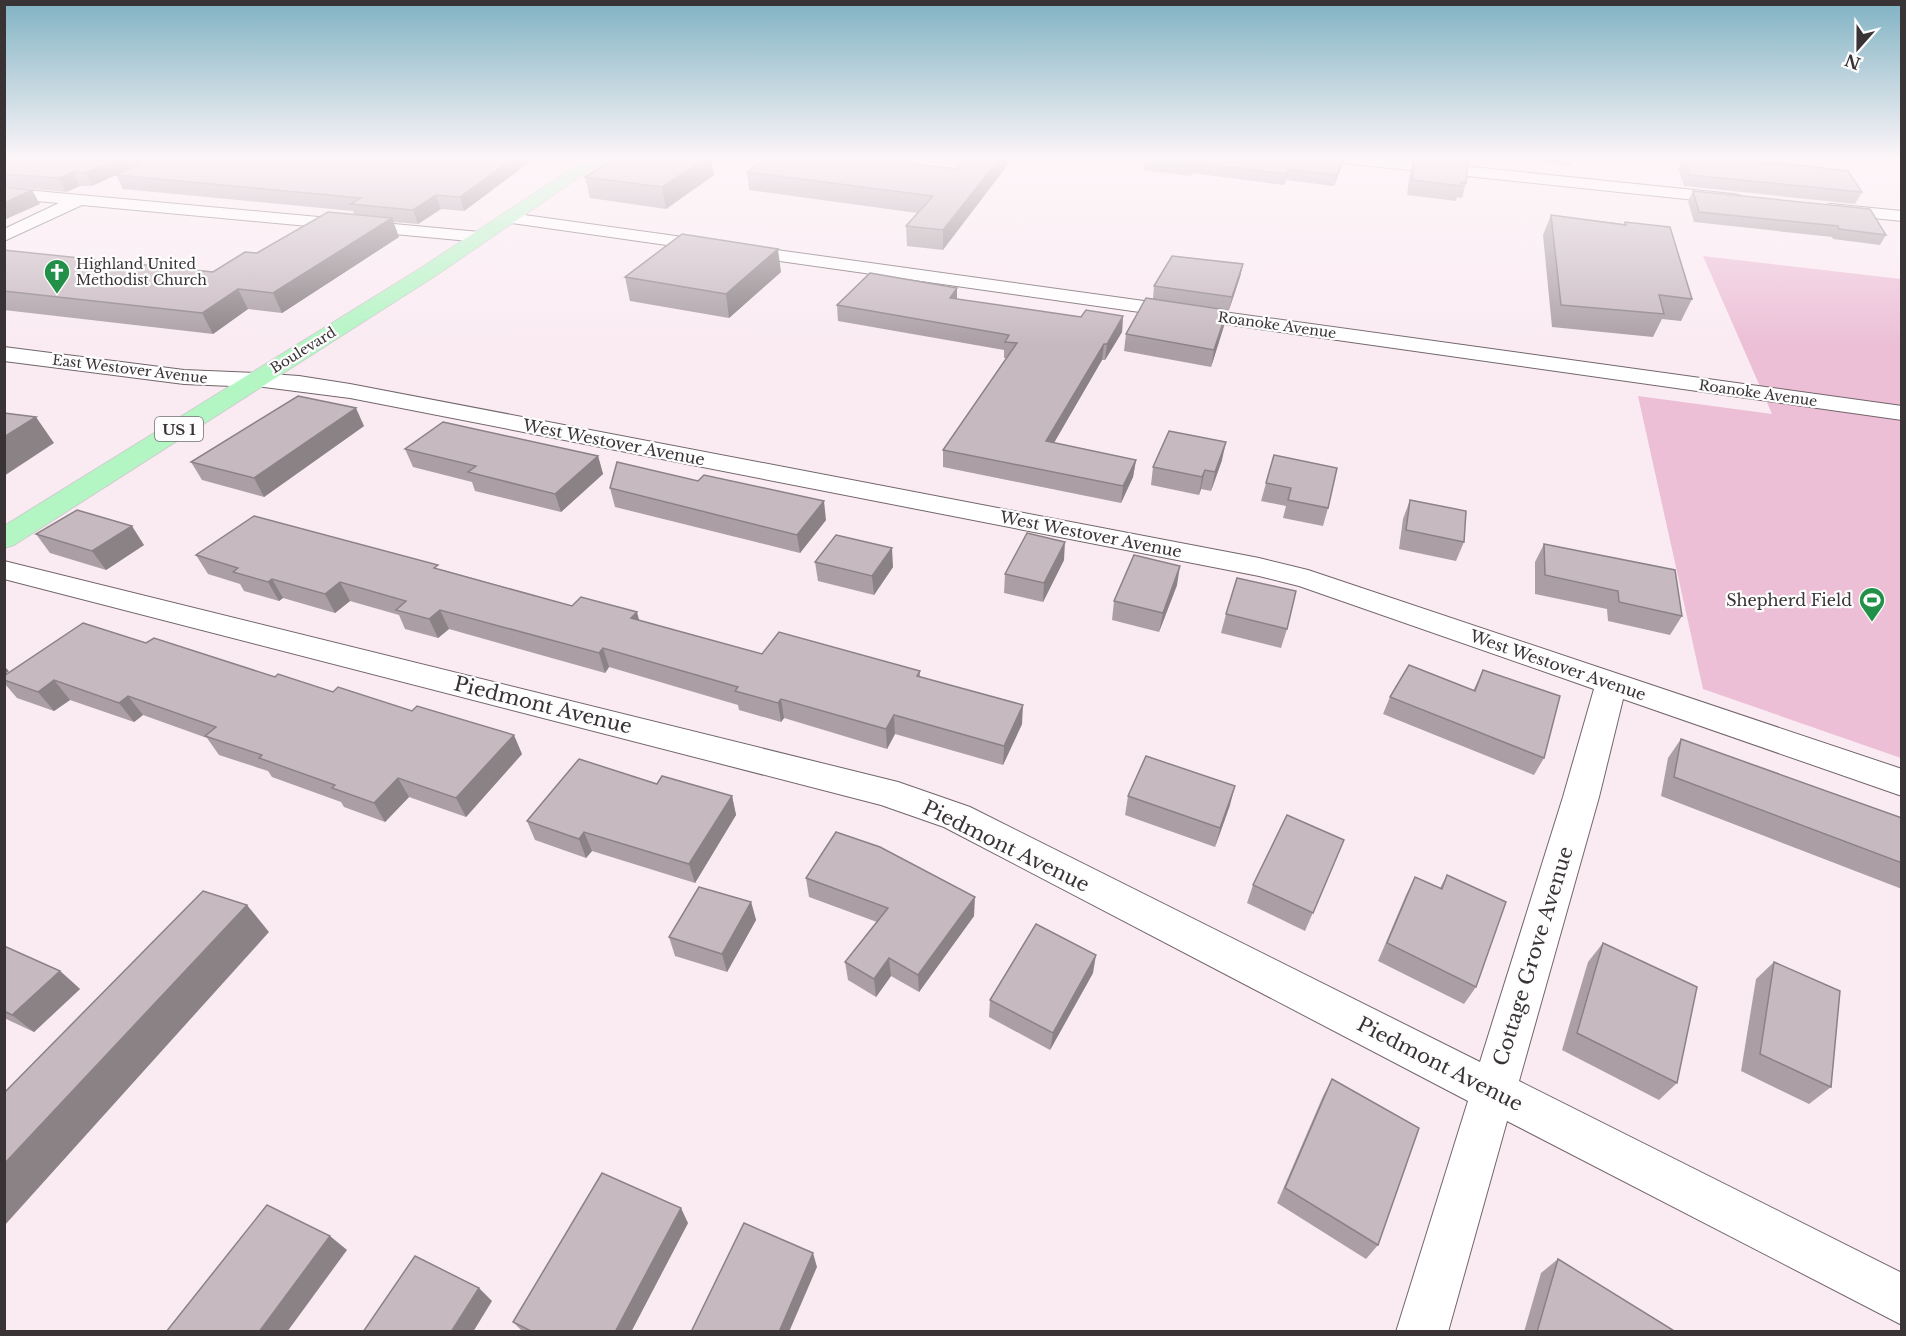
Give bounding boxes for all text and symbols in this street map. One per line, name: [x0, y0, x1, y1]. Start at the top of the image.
north arrow: [1828, 18, 1888, 78]
text: N: [1842, 50, 1863, 74]
place label: Highland United Methodist Church: [76, 255, 207, 289]
church icon: Highland United Methodist Church: [42, 257, 72, 295]
street label: Roanoke Avenue: [1217, 308, 1337, 342]
street label: Boulevard: [267, 323, 340, 377]
street label: East Westover Avenue: [51, 351, 209, 387]
street label: Roanoke Avenue: [1698, 376, 1818, 410]
street label: West Westover Avenue: [520, 414, 707, 469]
road number: US 1: [155, 417, 203, 441]
street label: West Westover Avenue: [997, 506, 1184, 561]
sports icon: Shepherd Field: [1857, 585, 1887, 623]
place label: Shepherd Field: [1726, 590, 1852, 610]
street label: West Westover Avenue: [1466, 625, 1649, 705]
street label: Piedmont Avenue: [452, 671, 634, 739]
street label: Piedmont Avenue: [919, 795, 1093, 897]
street label: Cottage Grove Avenue: [1488, 843, 1578, 1069]
street label: Piedmont Avenue: [1353, 1012, 1527, 1116]

